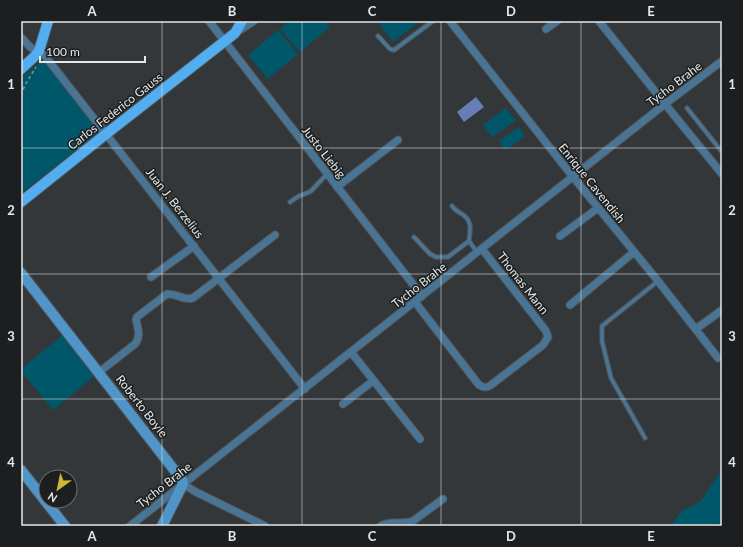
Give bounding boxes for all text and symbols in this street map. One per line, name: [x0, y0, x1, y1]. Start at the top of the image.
text: A: [86, 3, 97, 19]
text: B: [228, 3, 237, 19]
text: C: [368, 3, 377, 19]
text: D: [506, 3, 516, 19]
text: E: [647, 3, 655, 19]
scale bar: [40, 38, 145, 64]
text: 100 m: [46, 44, 80, 59]
street label: Tycho Brahe: [643, 58, 705, 110]
street label: Carlos Federico Gauss: [65, 69, 165, 153]
text: 1: [7, 76, 15, 92]
text: 1: [728, 76, 736, 92]
street label: Justo Liebig: [299, 123, 349, 181]
street label: Enrique Cavendish: [555, 140, 629, 226]
street label: Juan J. Berzelius: [143, 165, 207, 241]
text: 2: [7, 202, 15, 218]
text: 2: [728, 202, 736, 218]
street label: Thomas Mann: [494, 249, 552, 317]
street label: Tycho Brahe: [389, 259, 449, 311]
text: 3: [7, 328, 15, 344]
text: 3: [728, 328, 736, 344]
street label: Roberto Boyle: [113, 372, 171, 440]
text: 4: [7, 454, 15, 470]
text: 4: [728, 454, 736, 470]
street label: Tycho Brahe: [134, 459, 194, 511]
north arrow: [38, 469, 78, 509]
text: N: [45, 490, 59, 506]
text: A: [86, 528, 97, 544]
text: B: [228, 528, 237, 544]
text: C: [368, 528, 377, 544]
text: D: [506, 528, 516, 544]
text: E: [647, 528, 655, 544]

